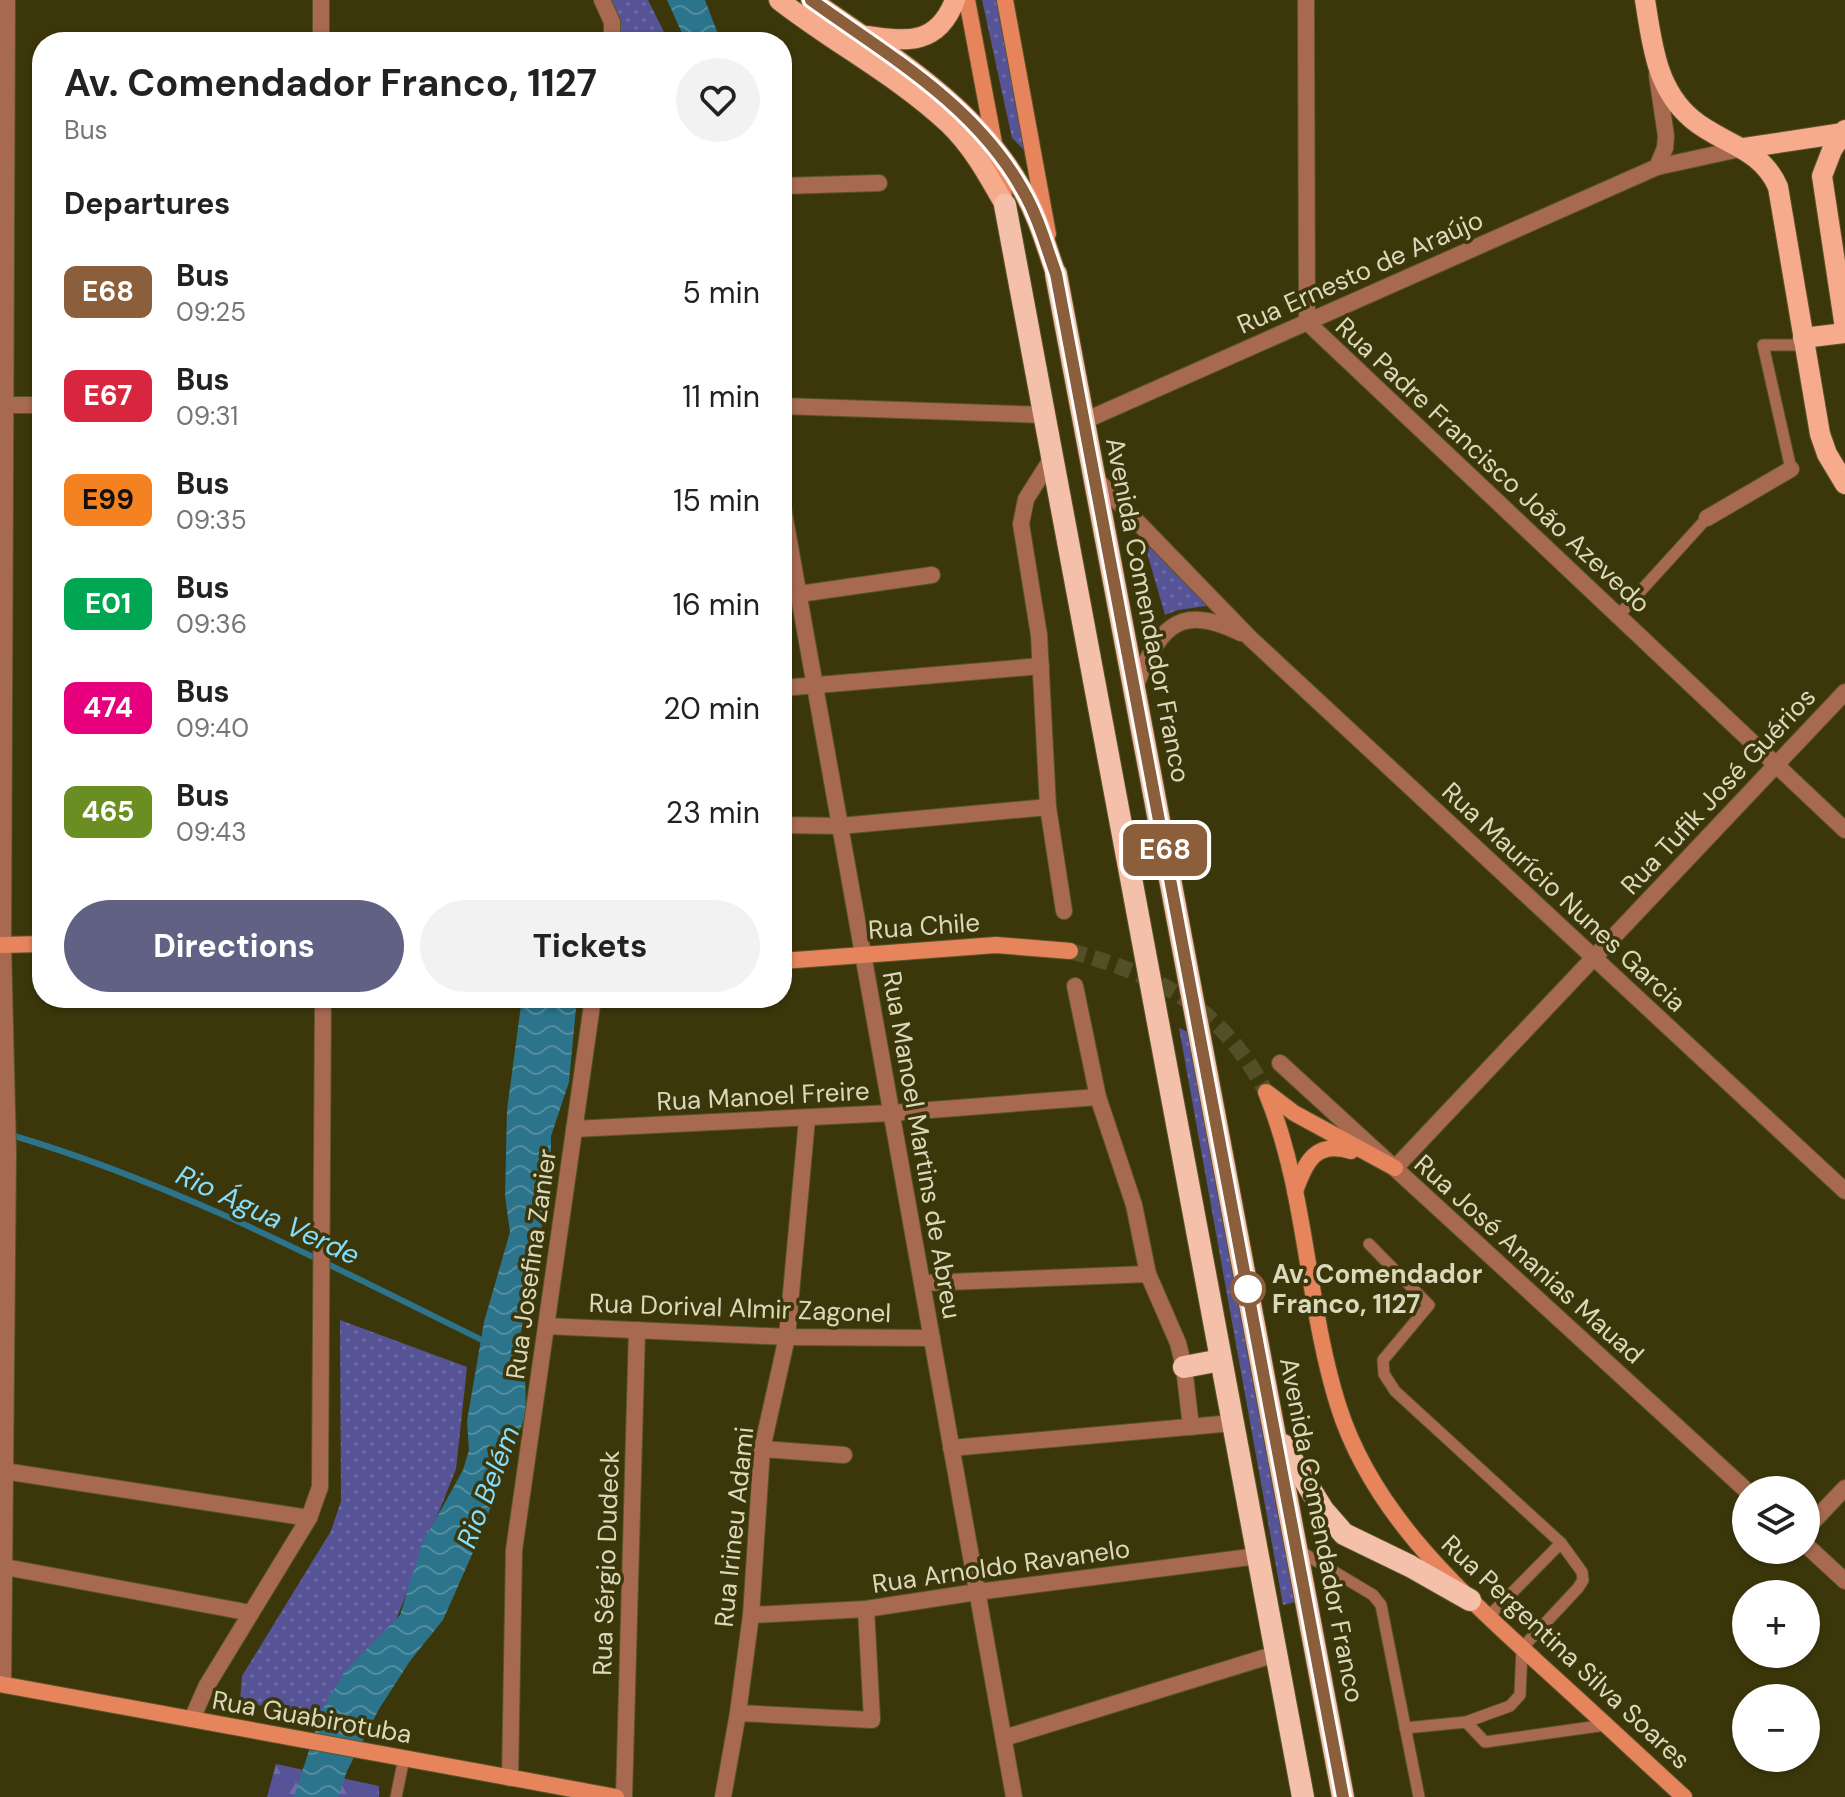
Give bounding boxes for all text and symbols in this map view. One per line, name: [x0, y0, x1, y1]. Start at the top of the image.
text: Av. Comendador Franco, 1127: [64, 58, 597, 108]
button: heart: [676, 58, 760, 142]
text: Bus: [64, 113, 108, 147]
text: Departures: [64, 184, 230, 223]
street label: Rua Ernesto de Araújo: [1232, 202, 1488, 342]
text: Bus: [176, 256, 230, 295]
text: E68: [82, 273, 134, 310]
text: 5 min: [683, 273, 760, 312]
text: 09:25: [176, 295, 246, 329]
street label: Rua Padre Francisco João Azevedo: [1328, 310, 1658, 620]
text: Bus: [176, 360, 230, 399]
text: E67: [84, 377, 132, 414]
text: 11 min: [682, 377, 760, 416]
text: 09:31: [176, 399, 238, 433]
street label: Avenida Comendador Franco: [1098, 435, 1198, 785]
text: Bus: [176, 464, 230, 503]
text: E99: [82, 481, 134, 518]
text: 15 min: [673, 481, 760, 520]
text: 09:35: [176, 503, 247, 537]
text: Bus: [176, 568, 230, 607]
text: E01: [85, 585, 131, 622]
text: 16 min: [673, 585, 760, 624]
text: 09:36: [176, 607, 247, 641]
text: Bus: [176, 672, 230, 711]
street label: Rua Tufik José Guérios: [1613, 680, 1823, 902]
text: 474: [83, 689, 133, 726]
text: 20 min: [663, 689, 760, 728]
text: 09:40: [176, 711, 249, 745]
street label: Rua Maurício Nunes Garcia: [1435, 775, 1693, 1019]
text: Bus: [176, 776, 230, 815]
text: 465: [82, 793, 134, 830]
text: 23 min: [666, 793, 760, 832]
text: 09:43: [176, 815, 247, 849]
line badge: E68: [1119, 824, 1211, 876]
text: E68: [1139, 831, 1191, 868]
button: Directions: [64, 900, 404, 992]
button: Tickets: [420, 900, 760, 992]
street label: Rua Chile: [867, 905, 981, 947]
street label: Rua Manoel Martins de Abreu: [875, 968, 969, 1322]
street label: Rua Manoel Freire: [656, 1073, 870, 1119]
street label: Rua Josefina Zanier: [498, 1147, 564, 1381]
street label: Rua José Ananias Mauad: [1407, 1147, 1651, 1371]
water label: Rio Água Verde: [170, 1156, 366, 1274]
place label: Av. Comendador Franco, 1127: [1272, 1257, 1483, 1321]
marker: Av. Comendador Franco, 1127: [1231, 1272, 1265, 1306]
street label: Rua Dorival Almir Zagonel: [588, 1286, 892, 1330]
street label: Avenida Comendador Franco: [1272, 1355, 1372, 1705]
water label: Rio Belém: [448, 1421, 528, 1553]
street label: Rua Irineu Adami: [707, 1425, 761, 1629]
street label: Rua Sérgio Dudeck: [585, 1450, 627, 1676]
map controls: [1732, 1476, 1820, 1772]
button: layers: [1732, 1476, 1820, 1564]
street label: Rua Pergentina Silva Soares: [1434, 1527, 1698, 1777]
street label: Rua Arnoldo Ravanelo: [870, 1531, 1132, 1601]
button: +: [1732, 1580, 1820, 1668]
street label: Rua Guabirotuba: [209, 1683, 415, 1751]
button: −: [1732, 1684, 1820, 1772]

